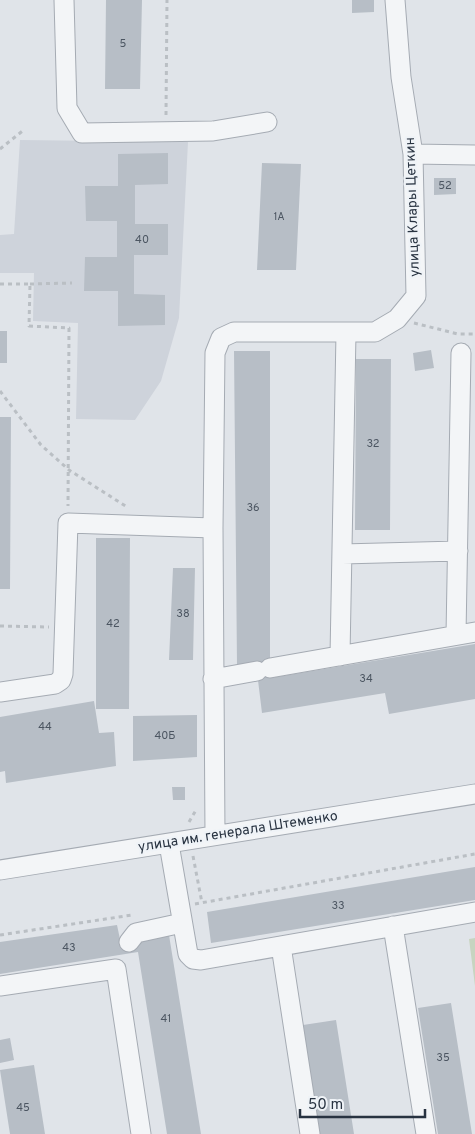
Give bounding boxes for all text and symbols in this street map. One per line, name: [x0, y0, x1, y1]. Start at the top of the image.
house number: 5: [120, 37, 127, 51]
street label: улица Клары Цеткин: [402, 137, 424, 277]
house number: 52: [438, 179, 452, 193]
house number: 1А: [273, 210, 285, 224]
house number: 40: [135, 233, 149, 247]
house number: 32: [366, 437, 380, 451]
house number: 36: [246, 501, 260, 515]
house number: 38: [176, 607, 190, 621]
house number: 42: [106, 617, 120, 631]
house number: 34: [359, 672, 373, 686]
house number: 44: [38, 720, 52, 734]
house number: 40Б: [154, 729, 176, 743]
street label: улица им. генерала Штеменко: [137, 808, 339, 856]
house number: 33: [331, 899, 345, 913]
house number: 43: [62, 941, 76, 955]
house number: 41: [161, 1012, 171, 1026]
house number: 35: [436, 1051, 450, 1065]
scale bar: [300, 1086, 425, 1118]
text: 50 m: [308, 1096, 343, 1115]
house number: 45: [16, 1101, 30, 1115]

